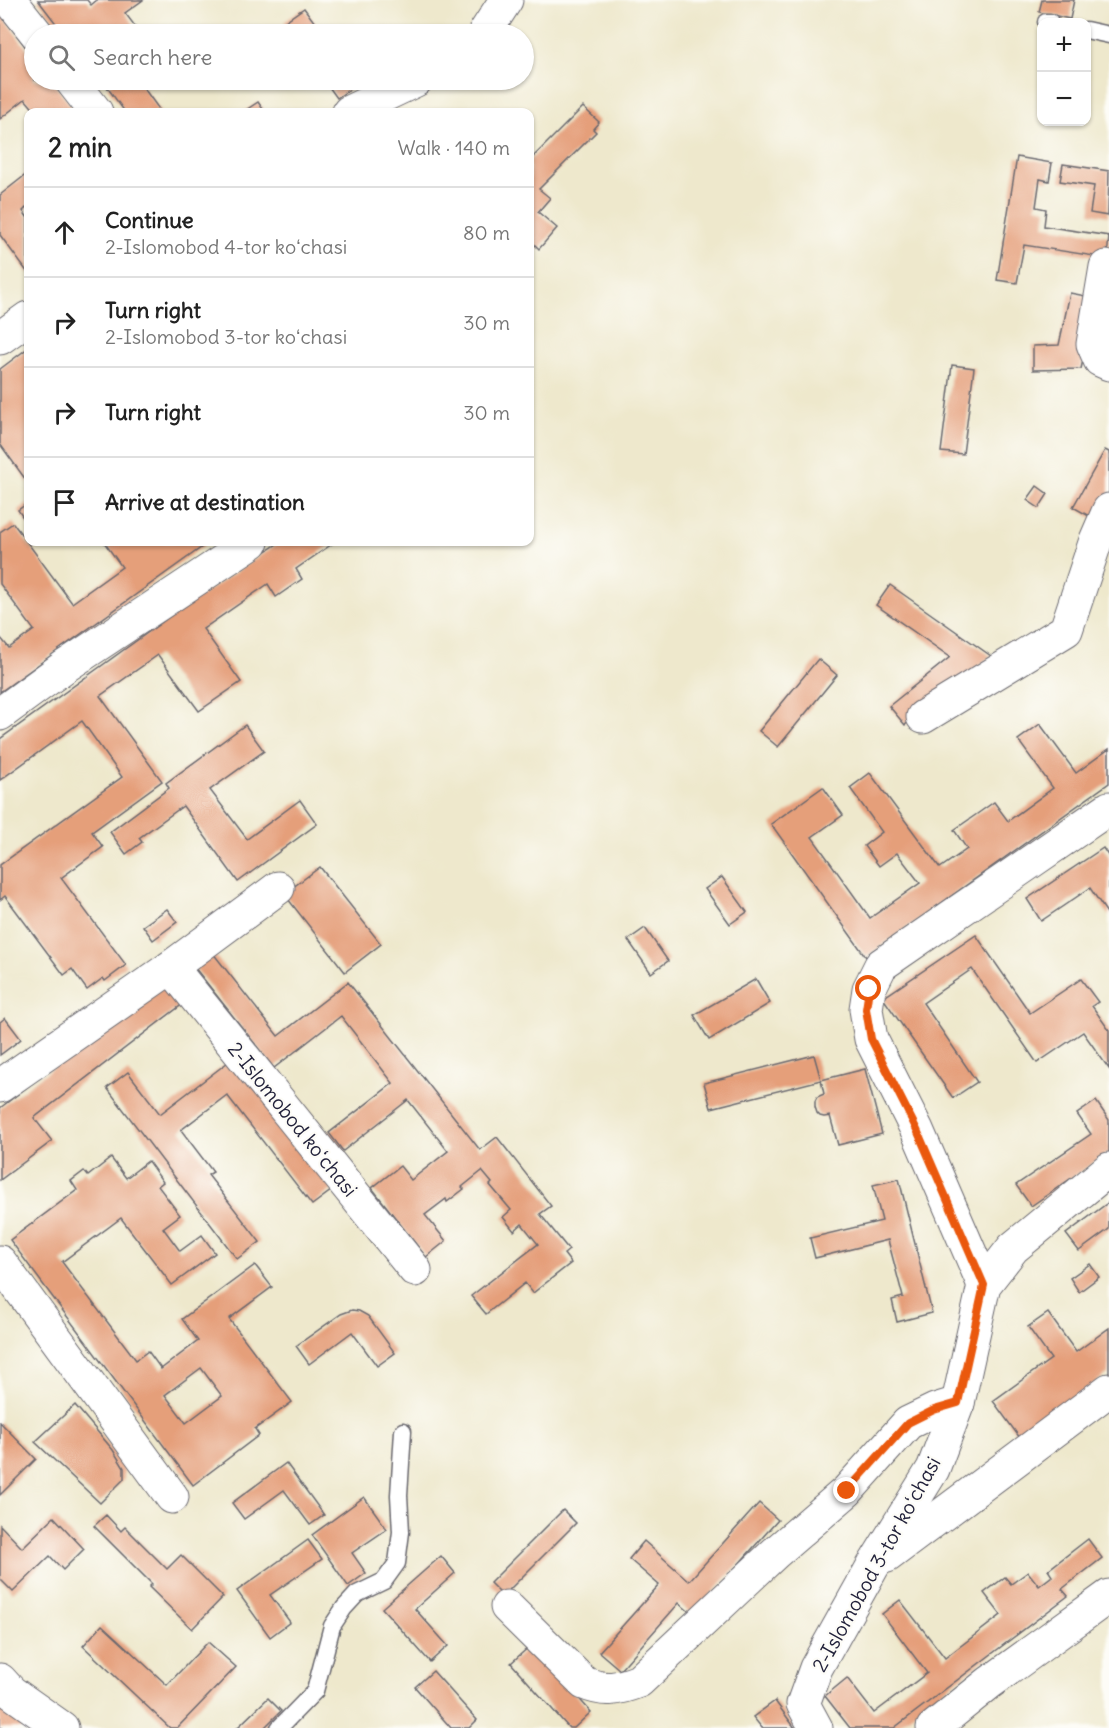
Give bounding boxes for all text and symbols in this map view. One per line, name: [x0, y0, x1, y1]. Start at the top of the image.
map controls: [1037, 18, 1091, 126]
button: +: [1037, 18, 1091, 72]
search box: [24, 24, 534, 90]
icon: search: [45, 41, 78, 74]
text: Search here: [93, 43, 212, 71]
button: −: [1037, 72, 1091, 126]
text: 2 min: [48, 131, 112, 164]
text: Walk · 140 m: [397, 135, 510, 160]
text: Continue: [105, 206, 194, 234]
icon: ahead: [48, 216, 81, 249]
text: 80 m: [463, 220, 510, 245]
text: 2-Islomobod 4-tor koʻchasi: [105, 234, 347, 259]
text: Turn right: [105, 296, 201, 324]
icon: right: [48, 306, 81, 339]
text: 30 m: [463, 310, 510, 335]
text: 2-Islomobod 3-tor koʻchasi: [105, 324, 347, 349]
icon: right: [48, 396, 81, 429]
text: Turn right: [105, 398, 201, 426]
text: 30 m: [463, 400, 510, 425]
icon: arrive: [48, 486, 81, 519]
text: Arrive at destination: [105, 488, 305, 516]
route start: [855, 975, 881, 1001]
street label: 2-Islomobod koʻchasi: [223, 1037, 363, 1201]
street label: 2-Islomobod 3-tor koʻchasi: [806, 1452, 946, 1676]
route end: [833, 1477, 859, 1503]

